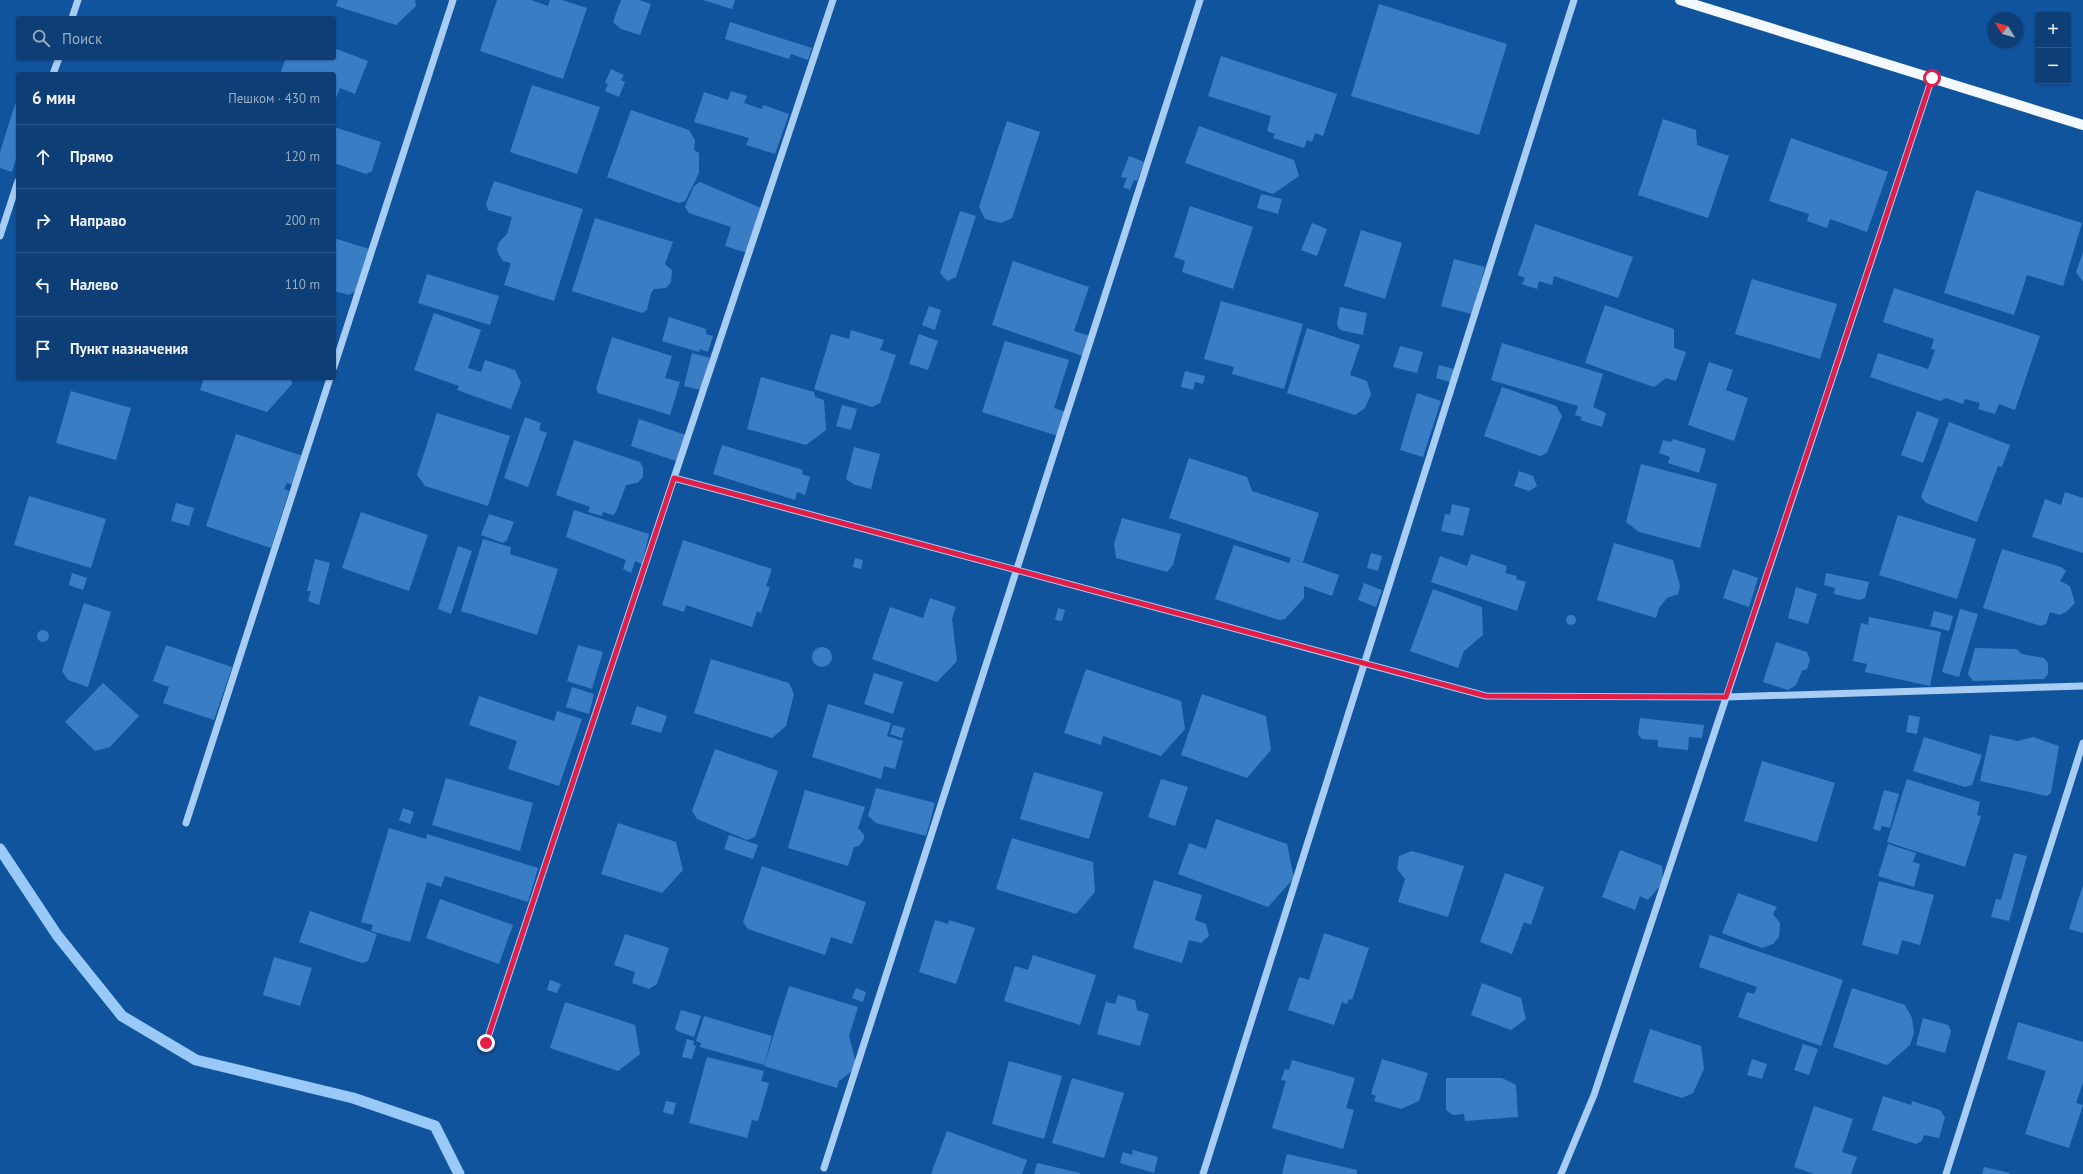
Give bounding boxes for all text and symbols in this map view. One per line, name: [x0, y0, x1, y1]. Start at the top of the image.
north arrow: [1987, 12, 2023, 48]
map controls: [2035, 12, 2071, 84]
button: +: [2035, 12, 2071, 48]
search box: [16, 16, 336, 60]
icon: search: [30, 27, 52, 49]
text: Поиск: [62, 29, 102, 48]
button: −: [2035, 48, 2071, 84]
route start: [1923, 69, 1941, 87]
text: 6 мин: [32, 87, 76, 109]
text: Пешком · 430 m: [228, 90, 320, 107]
icon: ahead: [32, 146, 54, 168]
text: Прямо: [70, 147, 113, 166]
text: 120 m: [285, 148, 320, 165]
icon: right: [32, 210, 54, 232]
text: Направо: [70, 211, 126, 230]
text: 200 m: [285, 212, 320, 229]
icon: left: [32, 274, 54, 296]
text: Налево: [70, 275, 118, 294]
text: 110 m: [285, 276, 320, 293]
icon: arrive: [32, 338, 54, 360]
text: Пункт назначения: [70, 339, 188, 358]
route end: [477, 1034, 495, 1052]

